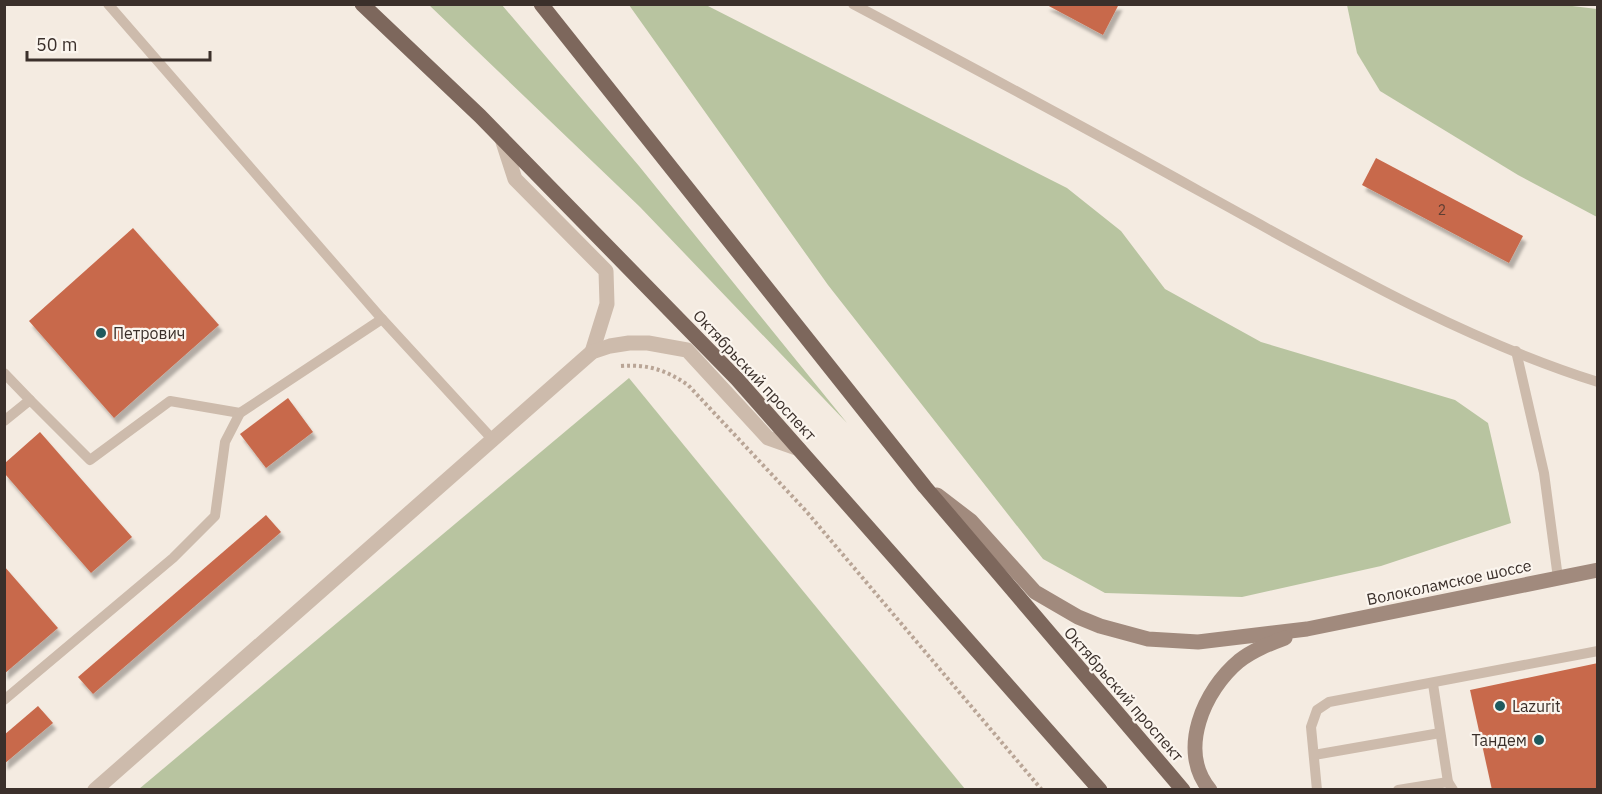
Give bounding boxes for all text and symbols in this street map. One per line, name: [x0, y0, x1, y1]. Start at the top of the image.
scale bar: [27, 24, 210, 62]
text: 50 m: [36, 33, 78, 56]
house number: 2: [1438, 201, 1446, 219]
street label: Октябрьский проспект: [689, 305, 821, 445]
place label: Петрович: [113, 323, 185, 343]
marker: Петрович: [94, 326, 108, 340]
street label: Волоколамское шоссе: [1365, 555, 1533, 609]
street label: Октябрьский проспект: [1060, 623, 1188, 766]
place label: Lazurit: [1512, 696, 1561, 716]
marker: Lazurit: [1493, 699, 1507, 713]
place label: Тандем: [1472, 730, 1527, 750]
marker: Тандем: [1532, 733, 1546, 747]

